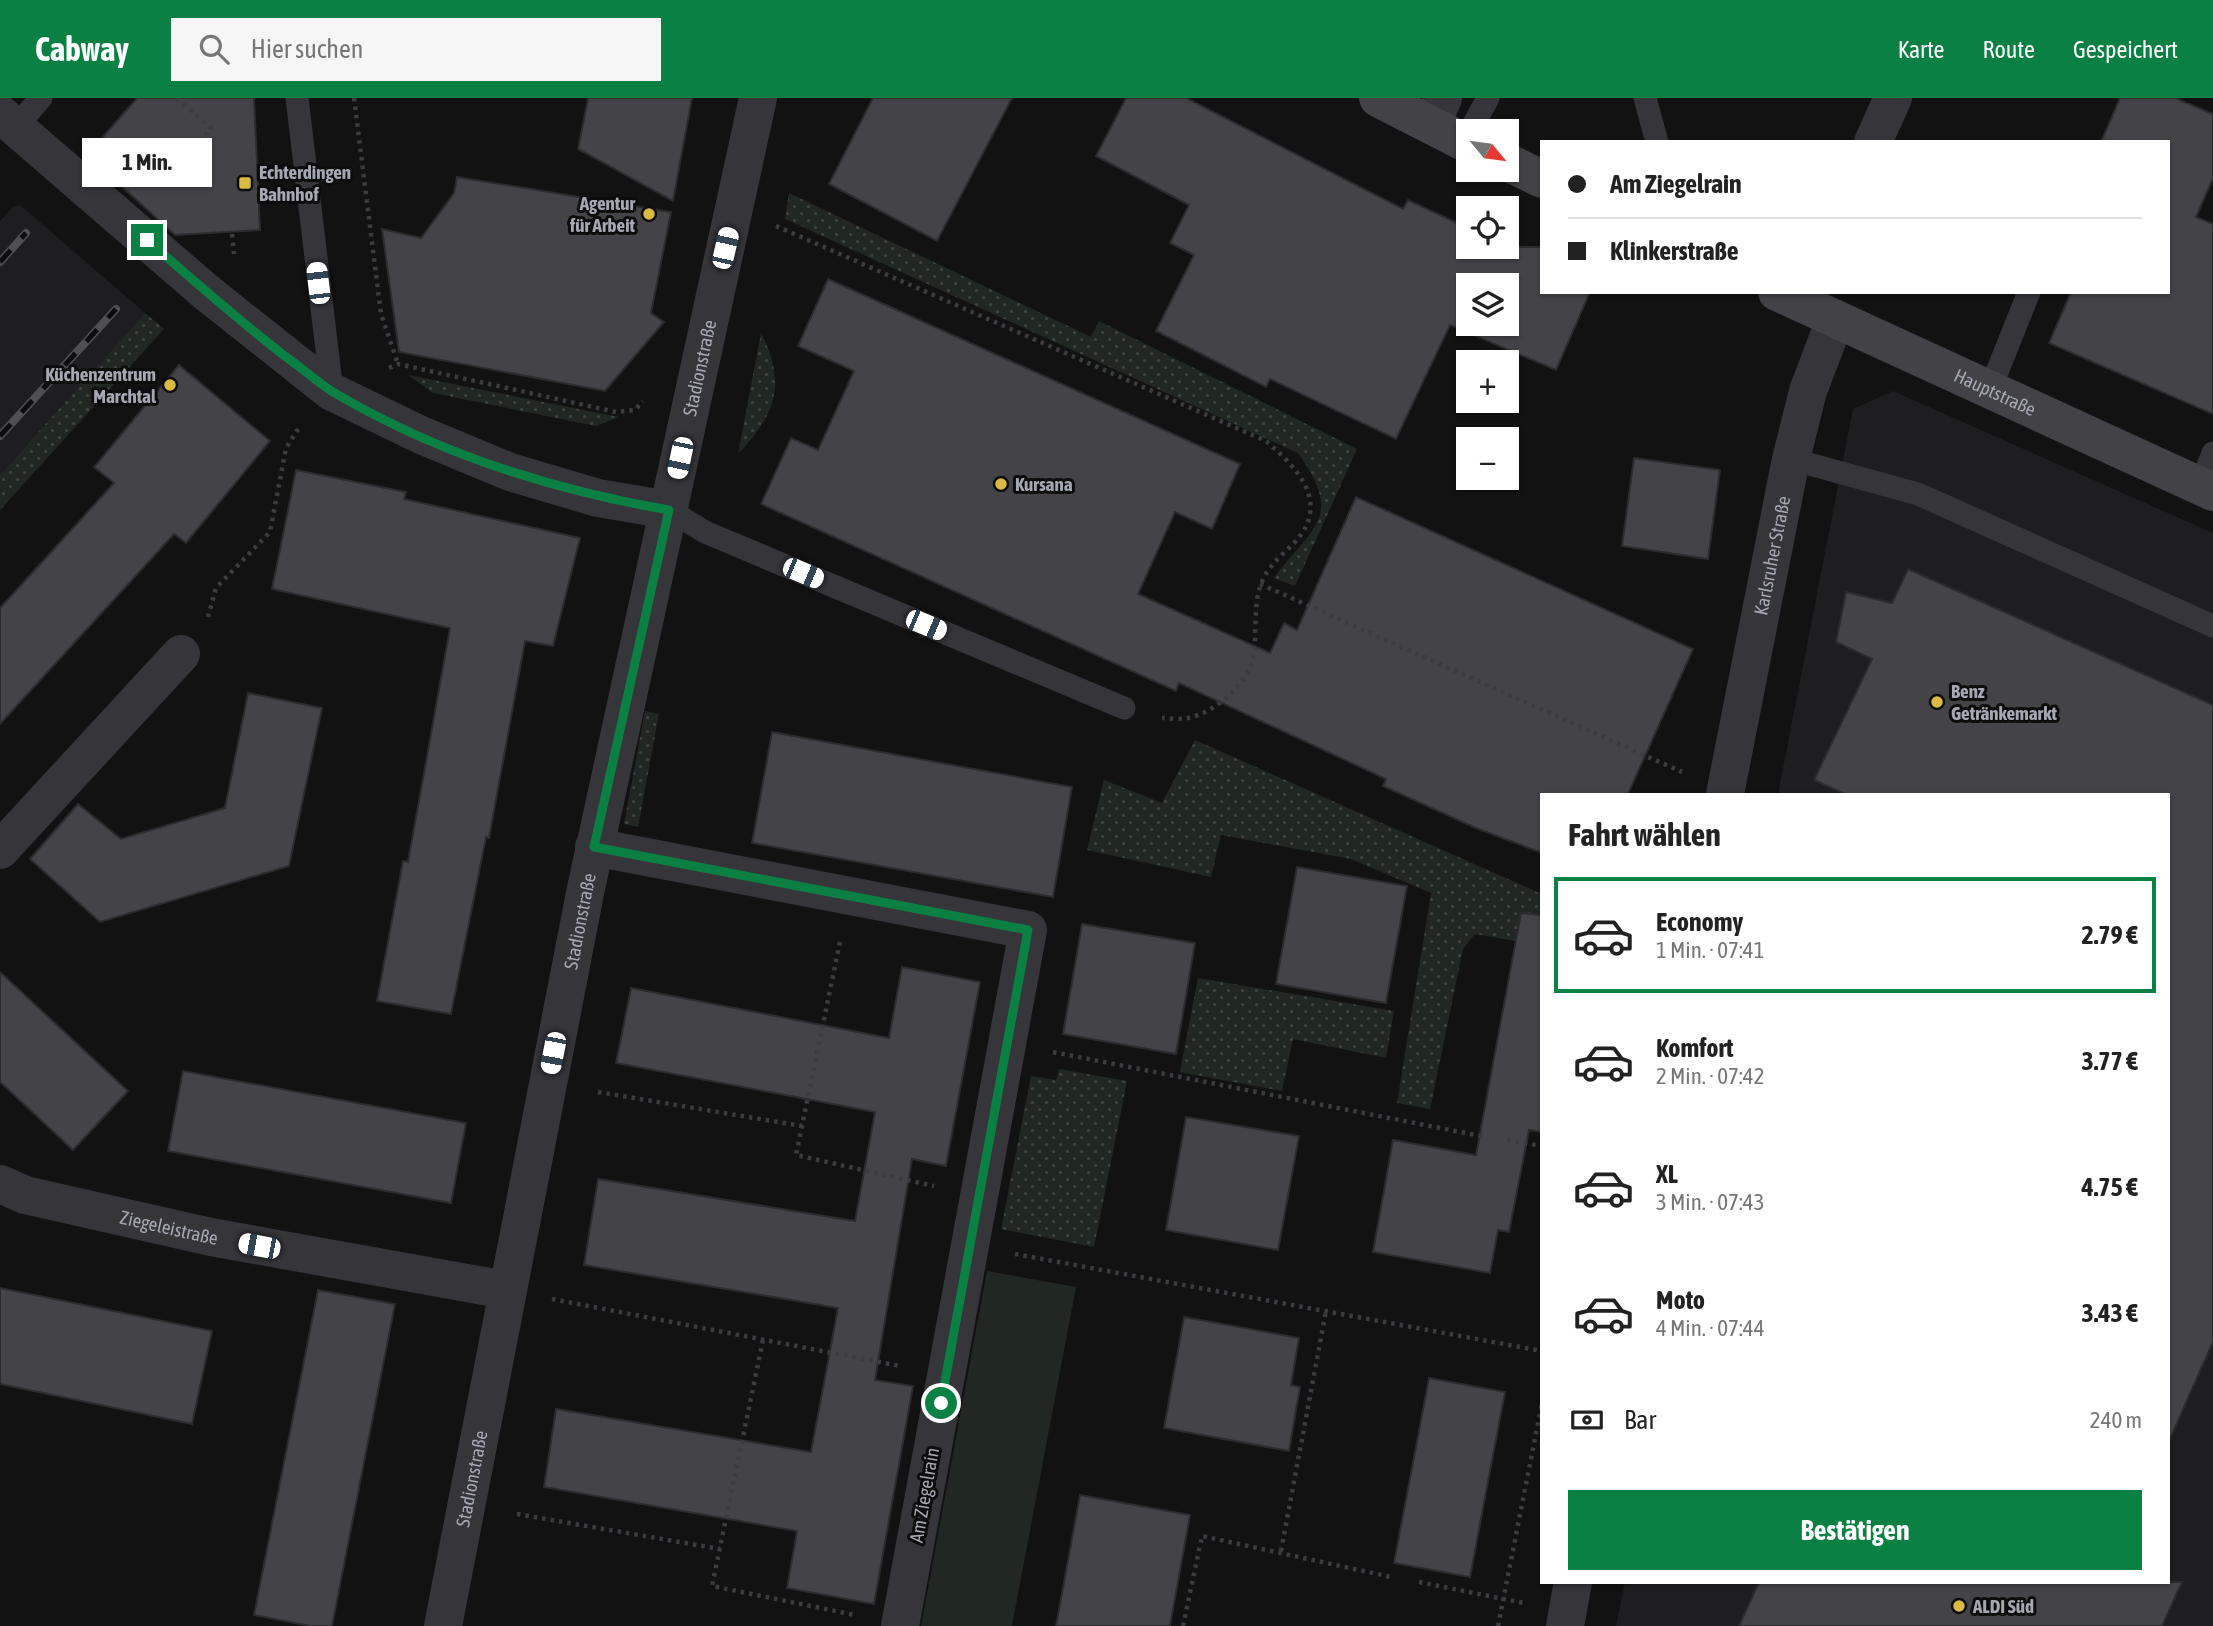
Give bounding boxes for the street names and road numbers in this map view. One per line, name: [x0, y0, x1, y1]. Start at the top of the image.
street label: Stadionstraße: [678, 318, 720, 418]
street label: Hauptstraße: [1951, 364, 2039, 420]
street label: Karlsruher Straße: [1749, 494, 1794, 617]
street label: Stadionstraße: [559, 871, 600, 971]
street label: Ziegeleistraße: [118, 1206, 220, 1249]
street label: Stadionstraße: [451, 1429, 492, 1529]
street label: Am Ziegelrain: [905, 1446, 943, 1544]

